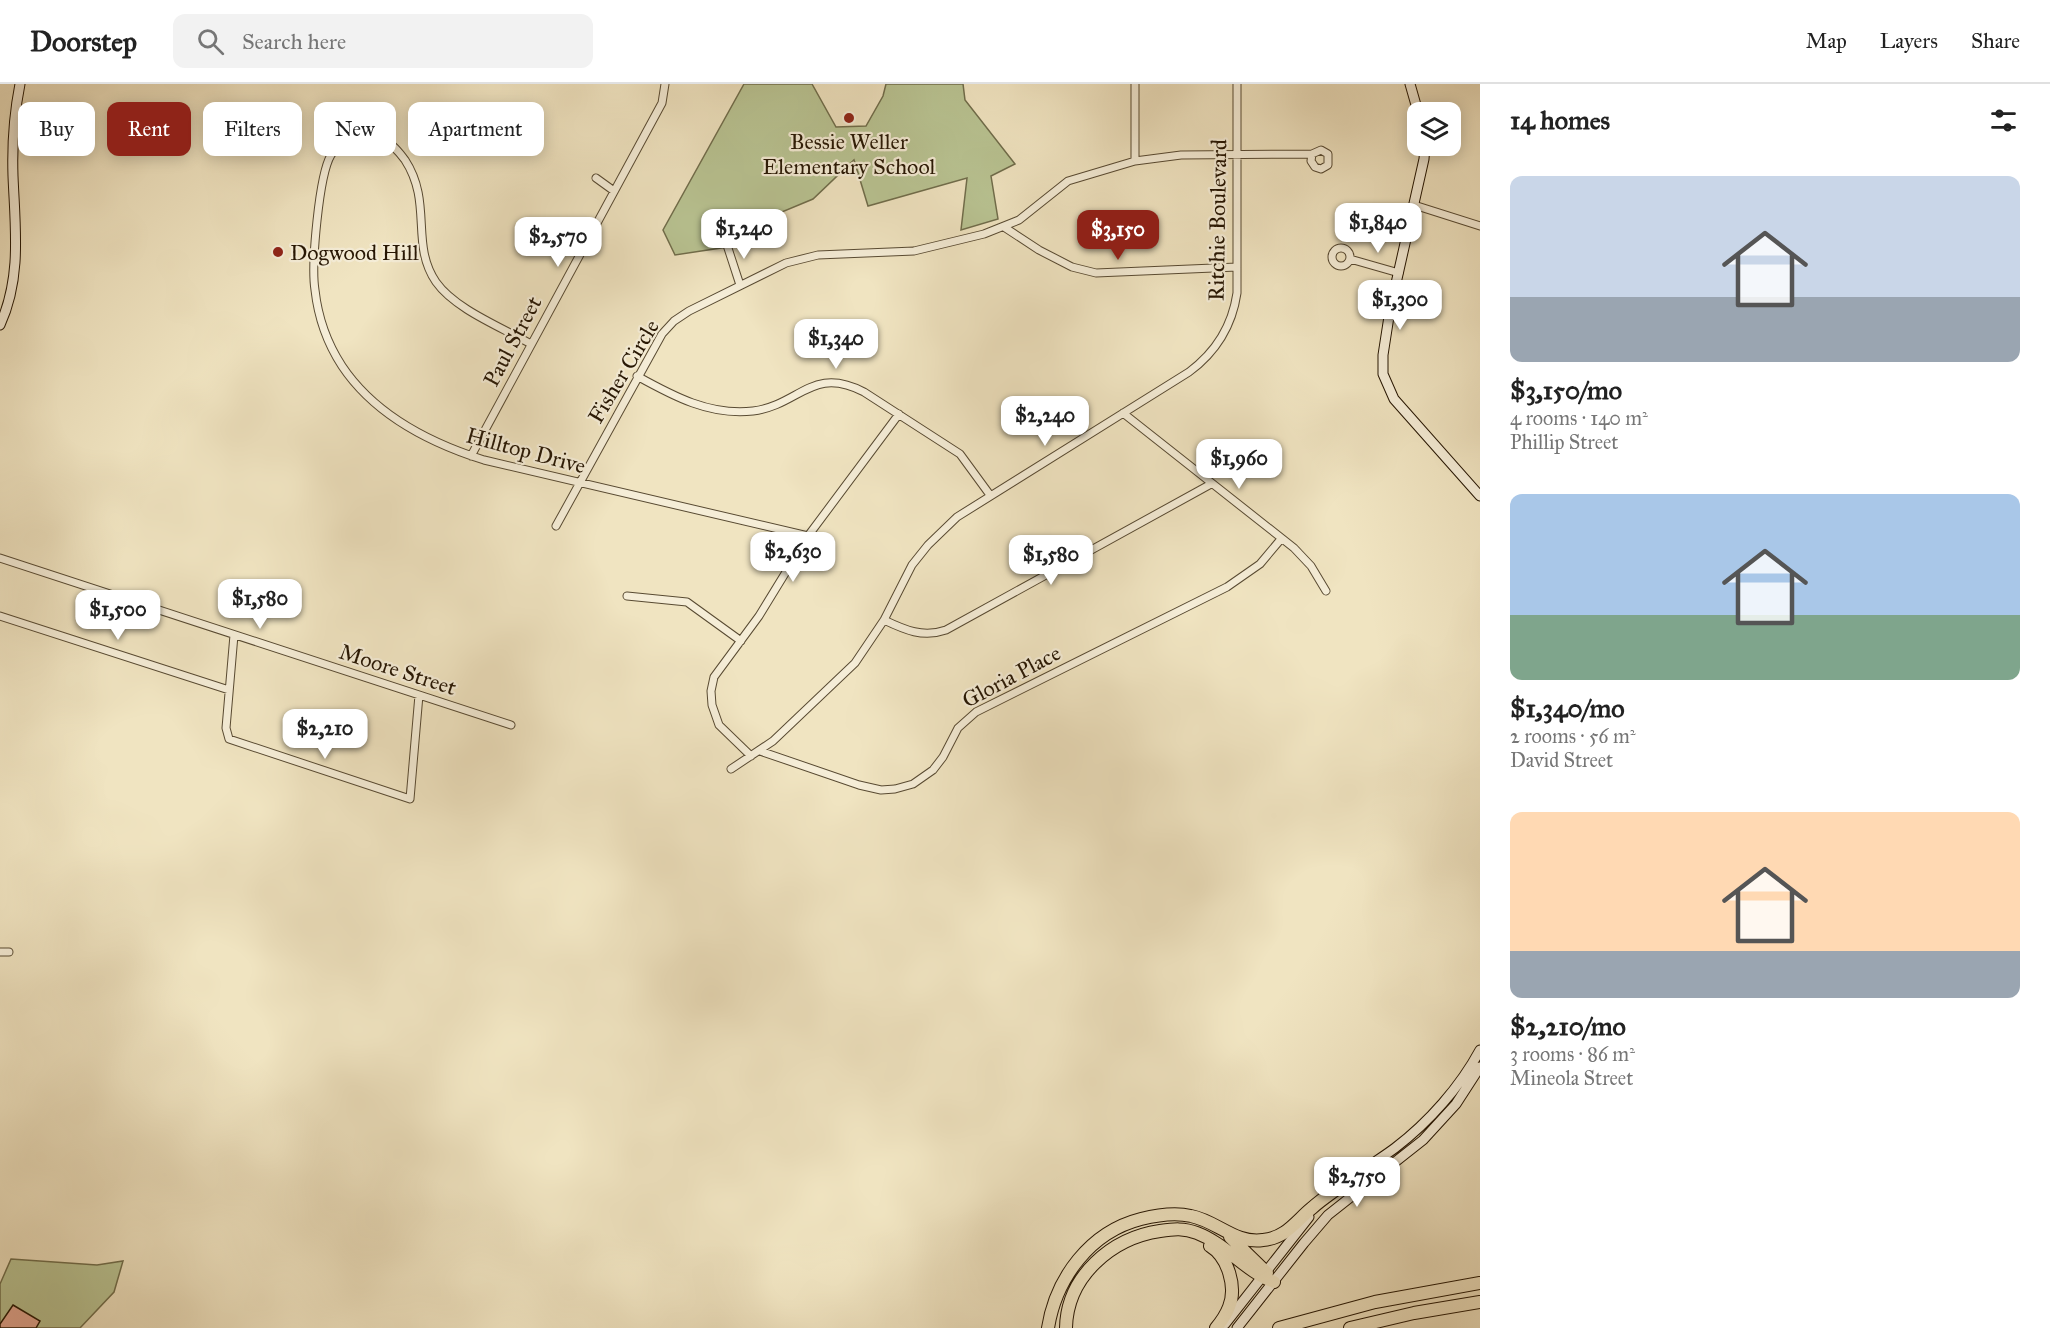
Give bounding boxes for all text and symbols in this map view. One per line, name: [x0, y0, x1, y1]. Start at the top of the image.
search box: [173, 14, 593, 68]
text: Doorstep: [30, 24, 137, 59]
icon: search: [194, 25, 227, 58]
text: Search here: [242, 28, 346, 55]
text: Map: [1806, 28, 1847, 54]
text: Layers: [1880, 28, 1938, 54]
text: Share: [1971, 28, 2020, 54]
chip: Buy: [18, 102, 95, 156]
chip: Rent: [107, 102, 191, 156]
chip: Filters: [203, 102, 302, 156]
chip: New: [314, 102, 396, 156]
chip: Apartment: [408, 102, 544, 156]
map controls: [1407, 102, 1461, 156]
button: layers: [1407, 102, 1461, 156]
text: 14 homes: [1510, 104, 1610, 136]
icon: filters: [1987, 104, 2020, 137]
marker: Bessie Weller Elementary School: [842, 111, 856, 125]
place label: Bessie Weller Elementary School: [762, 128, 936, 180]
street label: Ritchie Boulevard: [1203, 139, 1232, 301]
pin: $1,840: [1329, 203, 1427, 254]
pin: $1,240: [695, 209, 793, 260]
pin: $3,150: [1069, 210, 1167, 261]
text: $1,840: [1349, 210, 1407, 234]
icon: home: [1711, 215, 1819, 323]
text: $1,240: [715, 216, 773, 240]
pin: $2,570: [509, 217, 607, 268]
text: $3,150: [1091, 217, 1145, 241]
text: $2,570: [529, 224, 587, 248]
place label: Dogwood Hill: [290, 239, 419, 266]
marker: Dogwood Hill: [271, 245, 285, 259]
pin: $1,300: [1351, 280, 1449, 331]
text: $1,300: [1372, 287, 1428, 311]
street label: Paul Street: [477, 291, 548, 391]
street label: Fisher Circle: [582, 314, 665, 428]
pin: $1,340: [787, 319, 885, 370]
text: $1,340: [808, 326, 864, 350]
text: $3,150/mo: [1510, 374, 1622, 406]
pin: $2,240: [996, 396, 1094, 447]
text: $2,240: [1015, 403, 1075, 427]
text: 4 rooms · 140 m²: [1510, 406, 1648, 430]
street label: Hilltop Drive: [463, 422, 589, 479]
text: Phillip Street: [1510, 430, 1618, 454]
pin: $1,960: [1190, 439, 1288, 490]
text: $1,960: [1210, 446, 1268, 470]
pin: $2,630: [744, 532, 842, 583]
icon: home: [1711, 533, 1819, 641]
pin: $1,580: [1002, 535, 1100, 586]
text: $2,630: [764, 539, 822, 563]
text: $1,580: [1023, 542, 1079, 566]
pin: $1,580: [211, 579, 309, 630]
text: $1,580: [232, 586, 288, 610]
pin: $1,500: [69, 590, 167, 641]
text: $1,500: [89, 597, 147, 621]
street label: Moore Street: [336, 638, 460, 701]
street label: Gloria Place: [957, 639, 1065, 714]
text: $1,340/mo: [1510, 692, 1625, 724]
pin: $2,210: [276, 709, 374, 760]
text: $2,210: [297, 716, 353, 740]
text: 2 rooms · 56 m²: [1510, 724, 1636, 748]
text: David Street: [1510, 748, 1613, 772]
icon: home: [1711, 851, 1819, 959]
text: $2,210/mo: [1510, 1010, 1626, 1042]
text: 3 rooms · 86 m²: [1510, 1042, 1635, 1066]
text: Mineola Street: [1510, 1066, 1633, 1090]
pin: $2,750: [1308, 1157, 1406, 1208]
text: $2,750: [1328, 1164, 1386, 1188]

